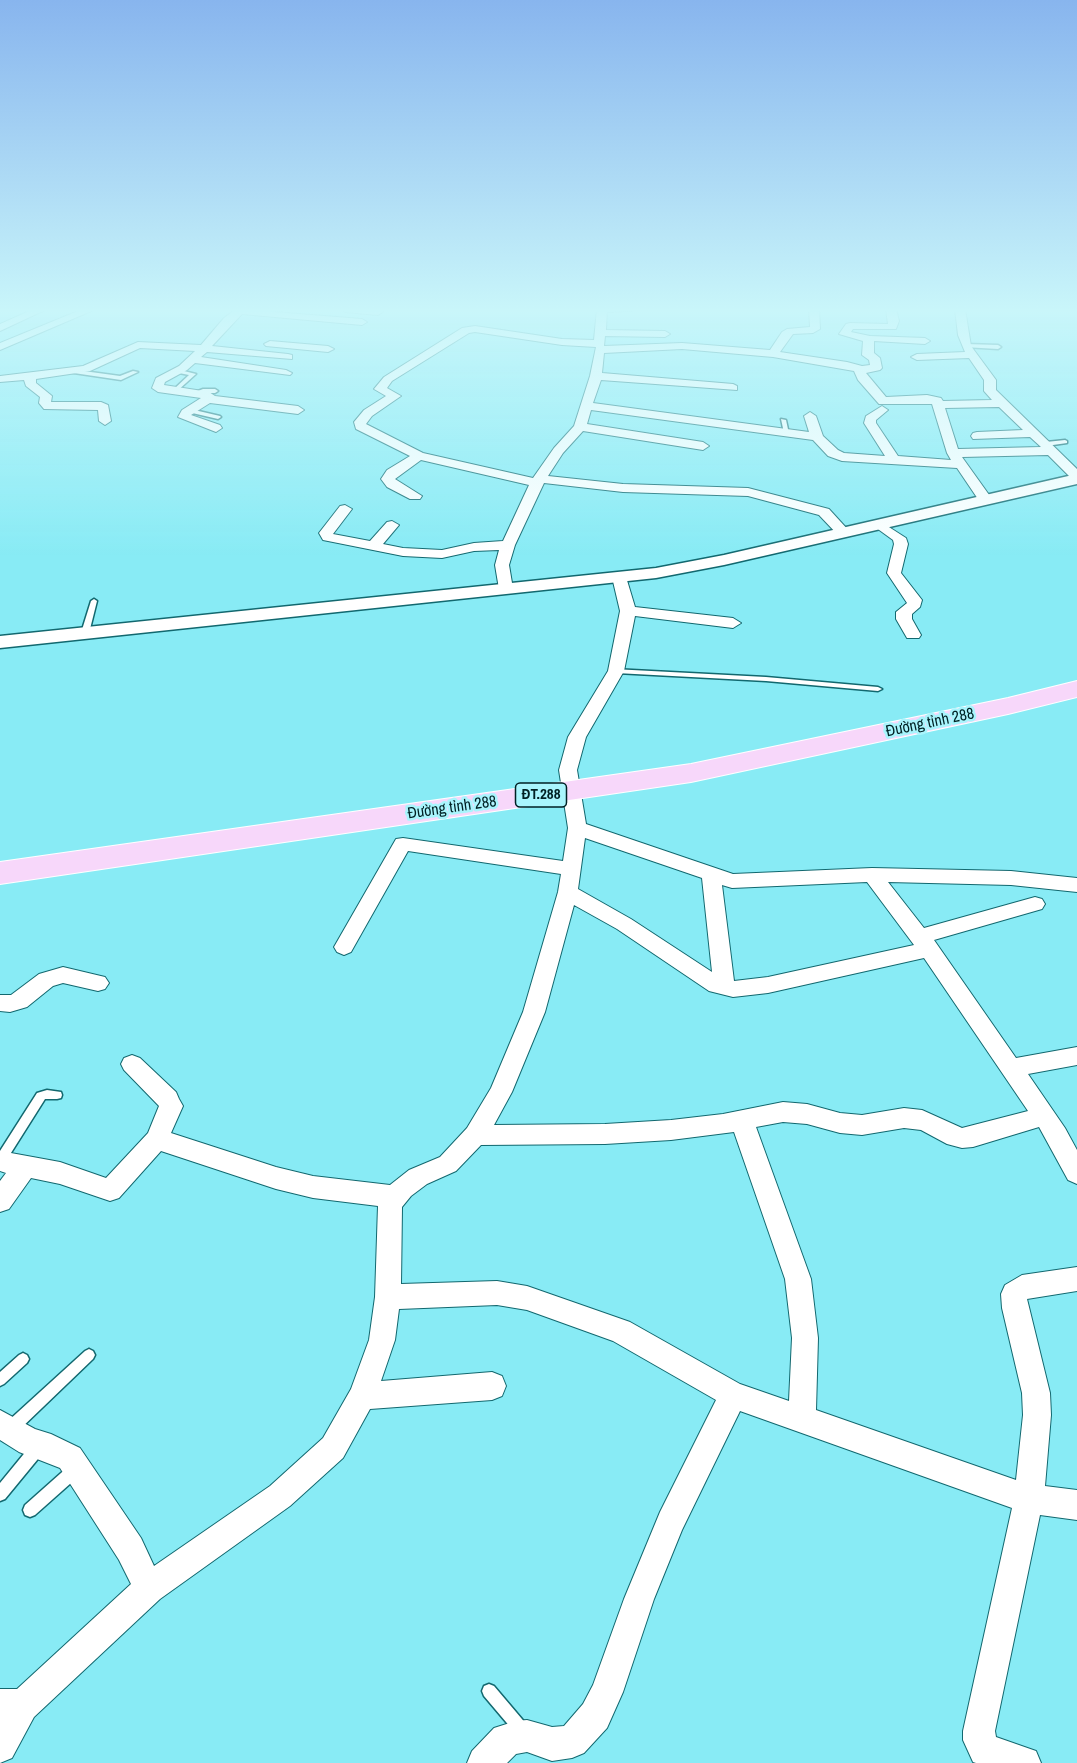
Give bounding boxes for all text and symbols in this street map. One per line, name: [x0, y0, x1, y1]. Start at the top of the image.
street label: Đường tỉnh 288: [884, 704, 976, 742]
road number: ĐT.288: [516, 783, 566, 807]
street label: Đường tỉnh 288: [406, 792, 498, 824]

